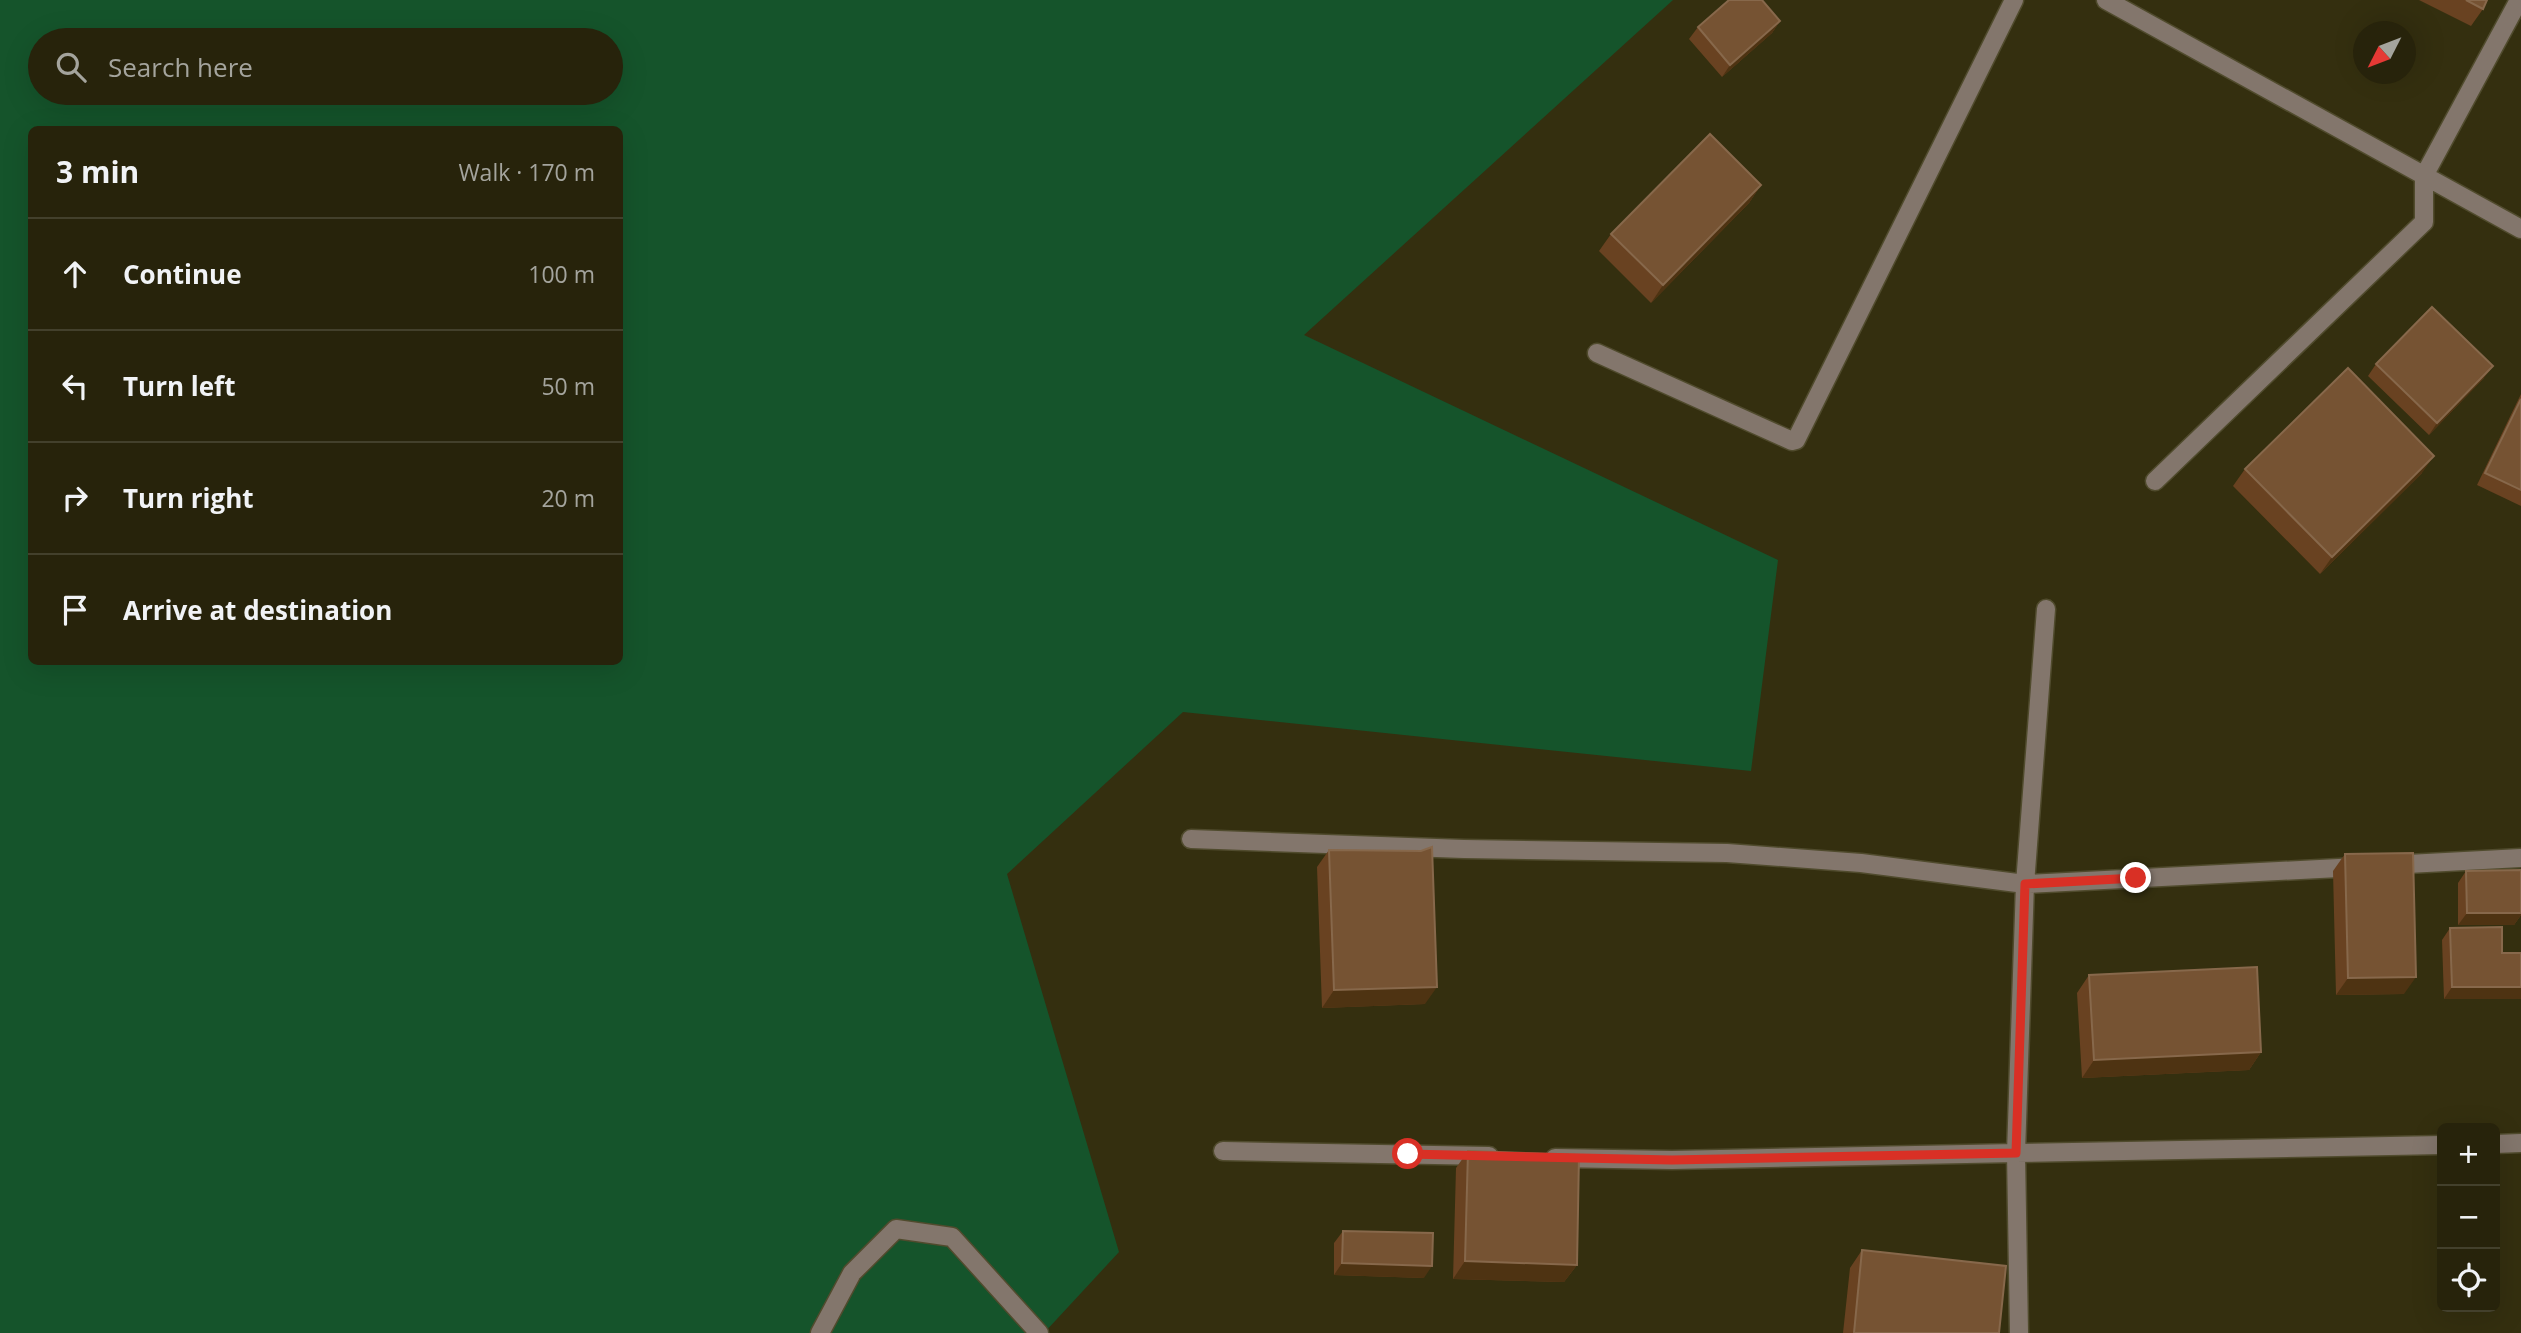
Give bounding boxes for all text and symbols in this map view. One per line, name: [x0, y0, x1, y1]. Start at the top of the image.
north arrow: [2353, 21, 2416, 84]
search box: [28, 28, 623, 105]
icon: search: [52, 48, 90, 86]
text: Search here: [108, 49, 253, 85]
text: 3 min: [56, 151, 139, 192]
text: Walk · 170 m: [458, 156, 595, 188]
icon: ahead: [56, 255, 94, 293]
text: Continue: [123, 256, 242, 292]
text: 100 m: [528, 258, 595, 290]
icon: left: [56, 367, 94, 405]
text: Turn left: [123, 368, 235, 404]
text: 50 m: [541, 370, 595, 402]
icon: right: [56, 479, 94, 517]
text: Turn right: [123, 480, 254, 516]
text: 20 m: [541, 482, 595, 514]
icon: arrive: [56, 591, 94, 629]
text: Arrive at destination: [123, 592, 392, 628]
route end: [2120, 862, 2151, 893]
map controls: [2437, 1123, 2500, 1312]
button: +: [2437, 1123, 2500, 1186]
route start: [1392, 1138, 1423, 1169]
button: −: [2437, 1186, 2500, 1249]
button: locate: [2437, 1249, 2500, 1312]

